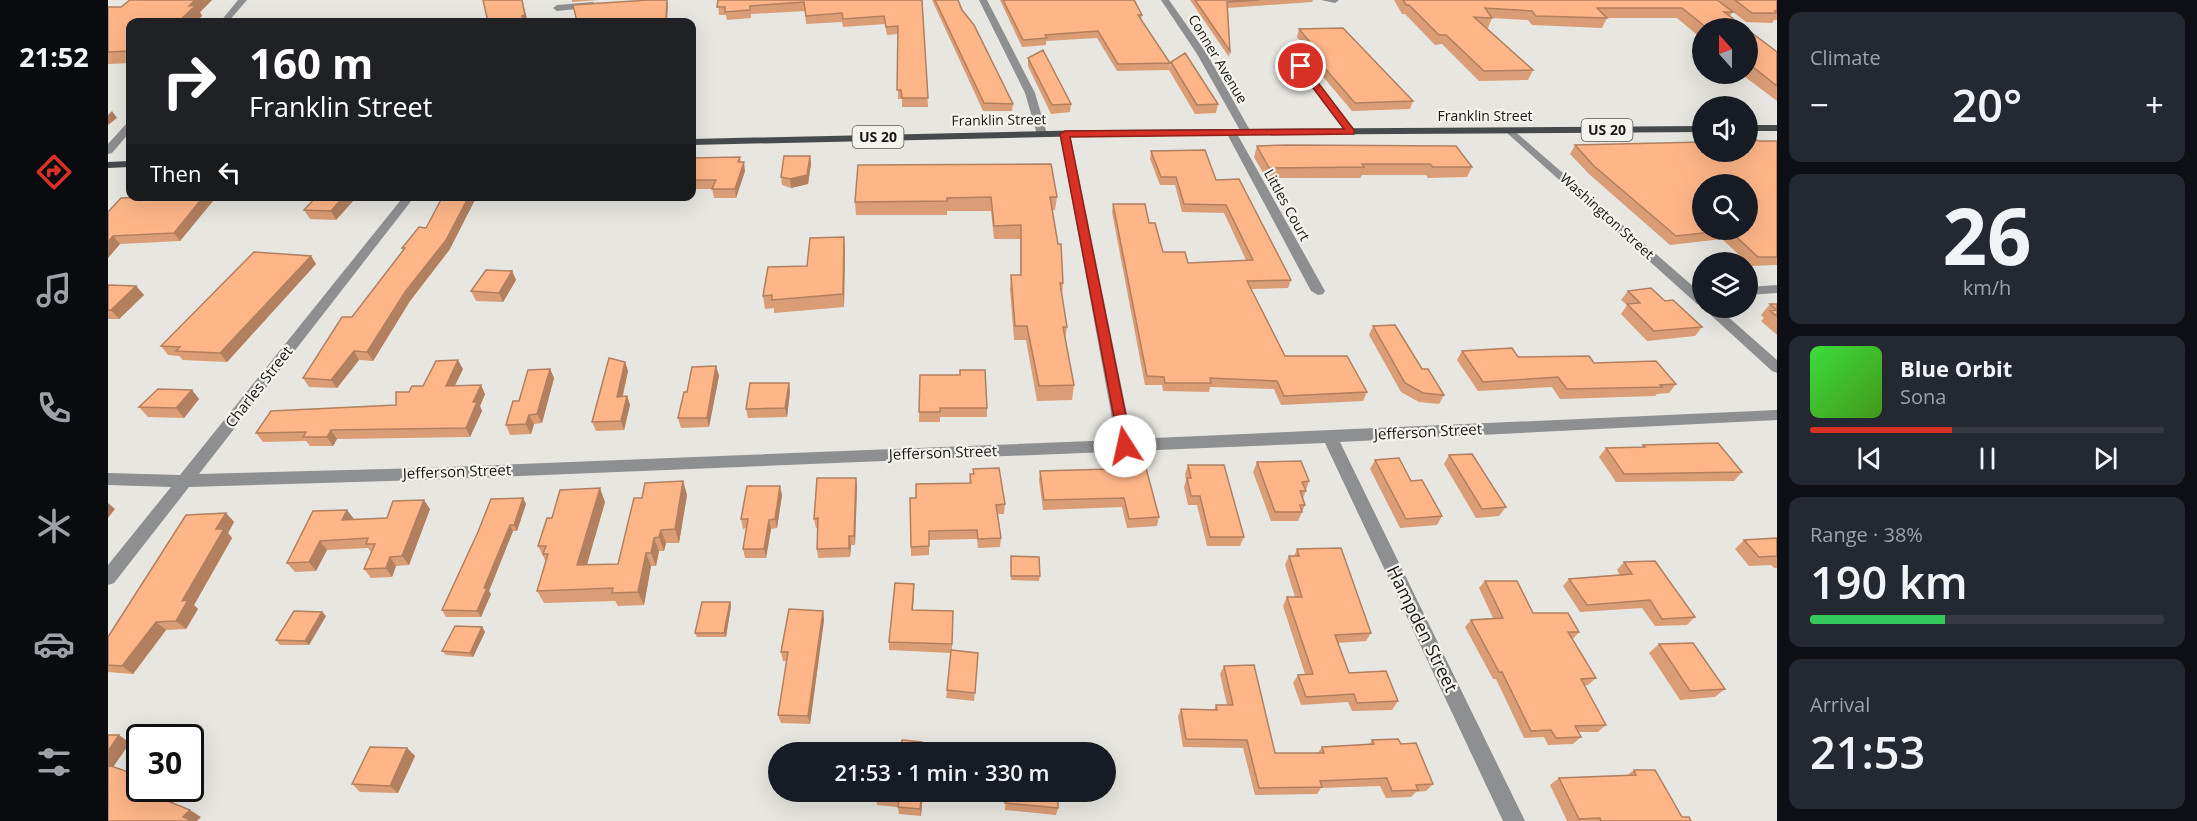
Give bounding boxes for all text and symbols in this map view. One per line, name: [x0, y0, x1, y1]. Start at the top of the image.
street label: Conner Avenue: [1184, 11, 1252, 107]
north arrow: [1692, 18, 1758, 84]
map controls: [1692, 18, 1758, 318]
text: 160 m: [249, 34, 373, 91]
text: 21:52: [19, 38, 89, 75]
pin: [1275, 40, 1326, 91]
icon: right: [150, 42, 228, 120]
text: Climate: [1810, 44, 1881, 71]
icon: arrive: [1284, 49, 1317, 82]
text: 20°: [1952, 74, 2022, 135]
text: −: [1810, 82, 1829, 127]
text: +: [2145, 82, 2164, 127]
text: Franklin Street: [249, 88, 432, 125]
button: sound: [1692, 96, 1758, 162]
street label: Franklin Street: [1437, 106, 1533, 125]
street label: Franklin Street: [951, 109, 1047, 130]
road number: US 20: [1582, 119, 1632, 141]
road number: US 20: [852, 126, 904, 148]
icon: directions: [33, 151, 75, 193]
icon: left: [213, 156, 246, 189]
text: Then: [150, 158, 201, 188]
street label: Littles Court: [1260, 166, 1315, 244]
street label: Washington Street: [1556, 168, 1658, 263]
button: search: [1692, 174, 1758, 240]
text: 26: [1942, 182, 2032, 288]
button: layers: [1692, 252, 1758, 318]
icon: music: [33, 269, 75, 311]
text: km/h: [1963, 274, 2011, 301]
street label: Charles Street: [220, 342, 296, 431]
text: Blue Orbit: [1900, 353, 2012, 383]
text: Sona: [1900, 383, 1946, 410]
icon: phone: [33, 387, 75, 429]
position arrow: [1093, 414, 1157, 478]
street label: Jefferson Street: [1371, 418, 1483, 444]
street label: Jefferson Street: [887, 440, 997, 464]
icon: previous: [1853, 442, 1886, 475]
icon: pause: [1971, 442, 2004, 475]
icon: next: [2089, 442, 2122, 475]
street label: Jefferson Street: [401, 459, 511, 483]
icon: climate: [33, 505, 75, 547]
text: Range · 38%: [1810, 521, 1923, 548]
text: 190 km: [1810, 551, 1968, 612]
street label: Hampden Street: [1382, 561, 1464, 696]
icon: car: [33, 623, 75, 665]
text: Arrival: [1810, 691, 1870, 718]
text: 21:53: [1810, 721, 1925, 782]
speed limit sign: 30: [126, 724, 204, 802]
icon: filters: [33, 741, 75, 783]
text: 21:53 · 1 min · 330 m: [834, 757, 1050, 787]

